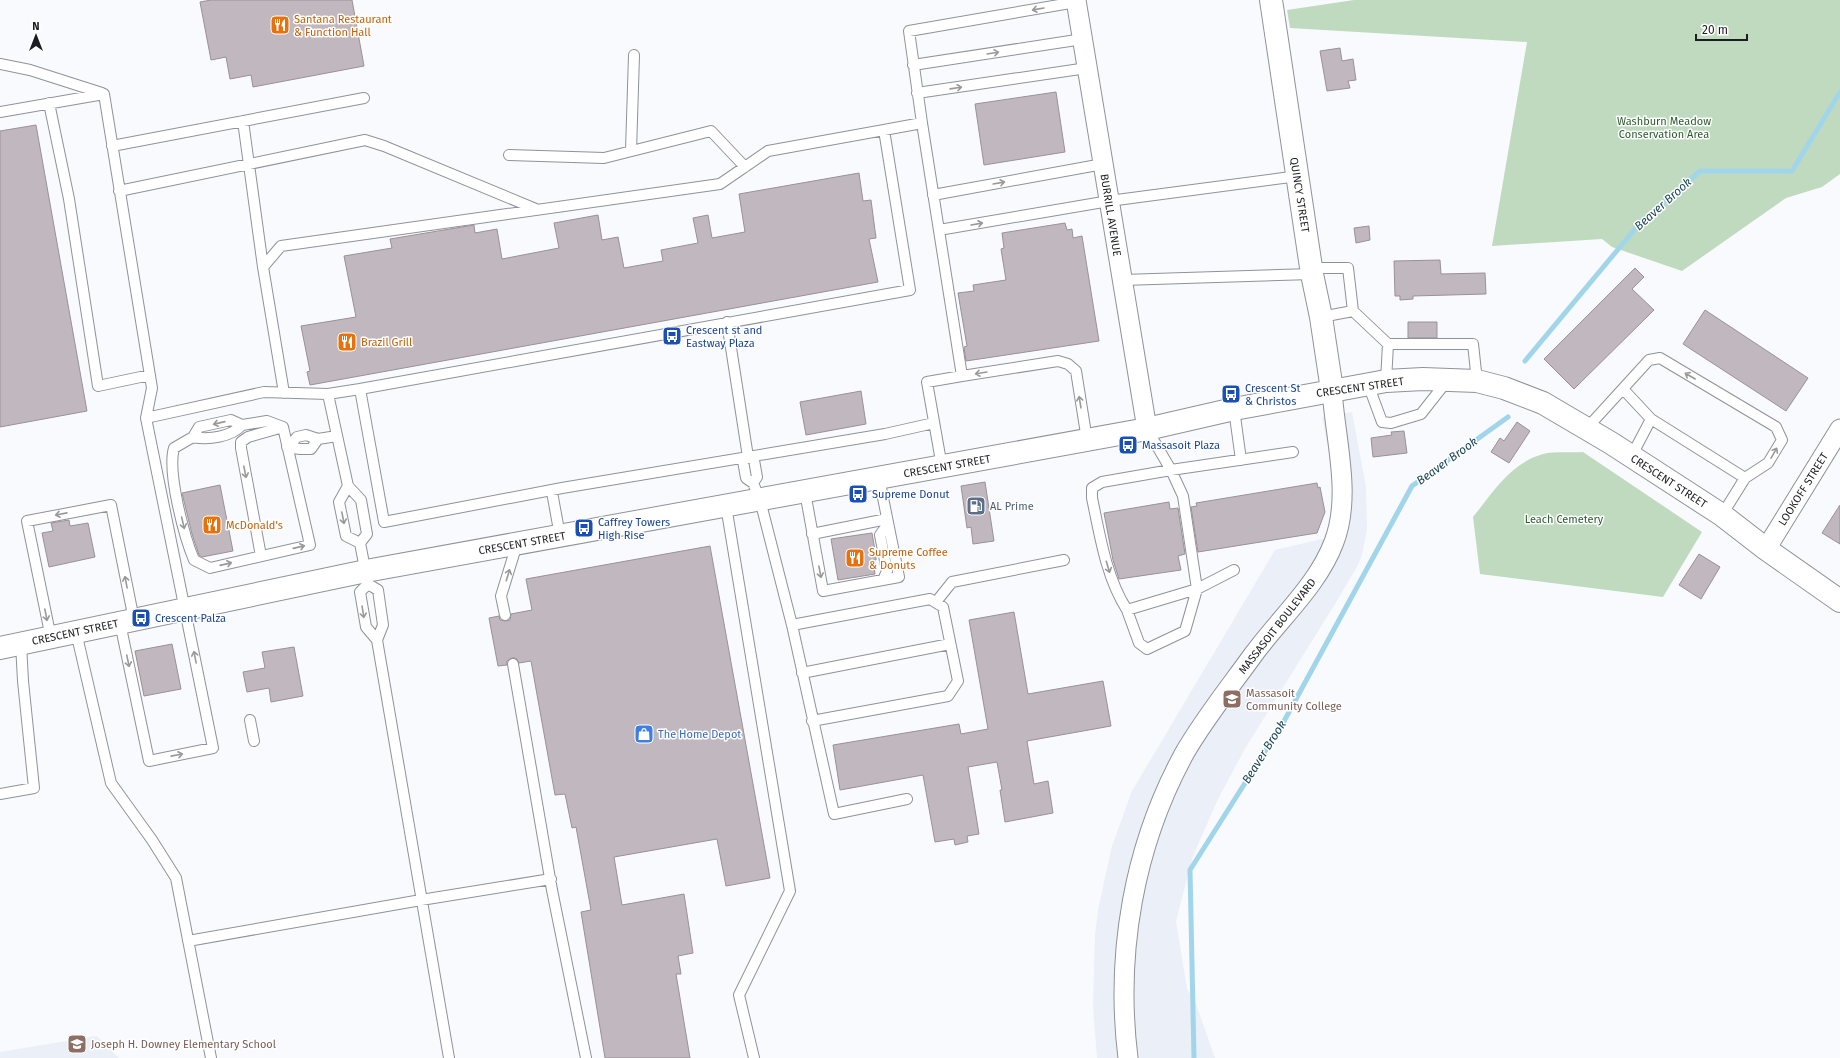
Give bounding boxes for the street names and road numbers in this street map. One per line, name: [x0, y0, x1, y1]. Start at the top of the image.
street label: QUINCY STREET: [1287, 156, 1312, 234]
street label: BURRILL AVENUE: [1098, 173, 1123, 257]
street label: CRESCENT STREET: [1315, 375, 1405, 400]
street label: LOOKOFF STREET: [1776, 450, 1831, 528]
street label: CRESCENT STREET: [902, 452, 992, 481]
street label: CRESCENT STREET: [1628, 452, 1710, 511]
street label: CRESCENT STREET: [477, 529, 567, 558]
street label: MASSASOIT BOULEVARD: [1236, 576, 1319, 677]
street label: CRESCENT STREET: [31, 617, 120, 648]

